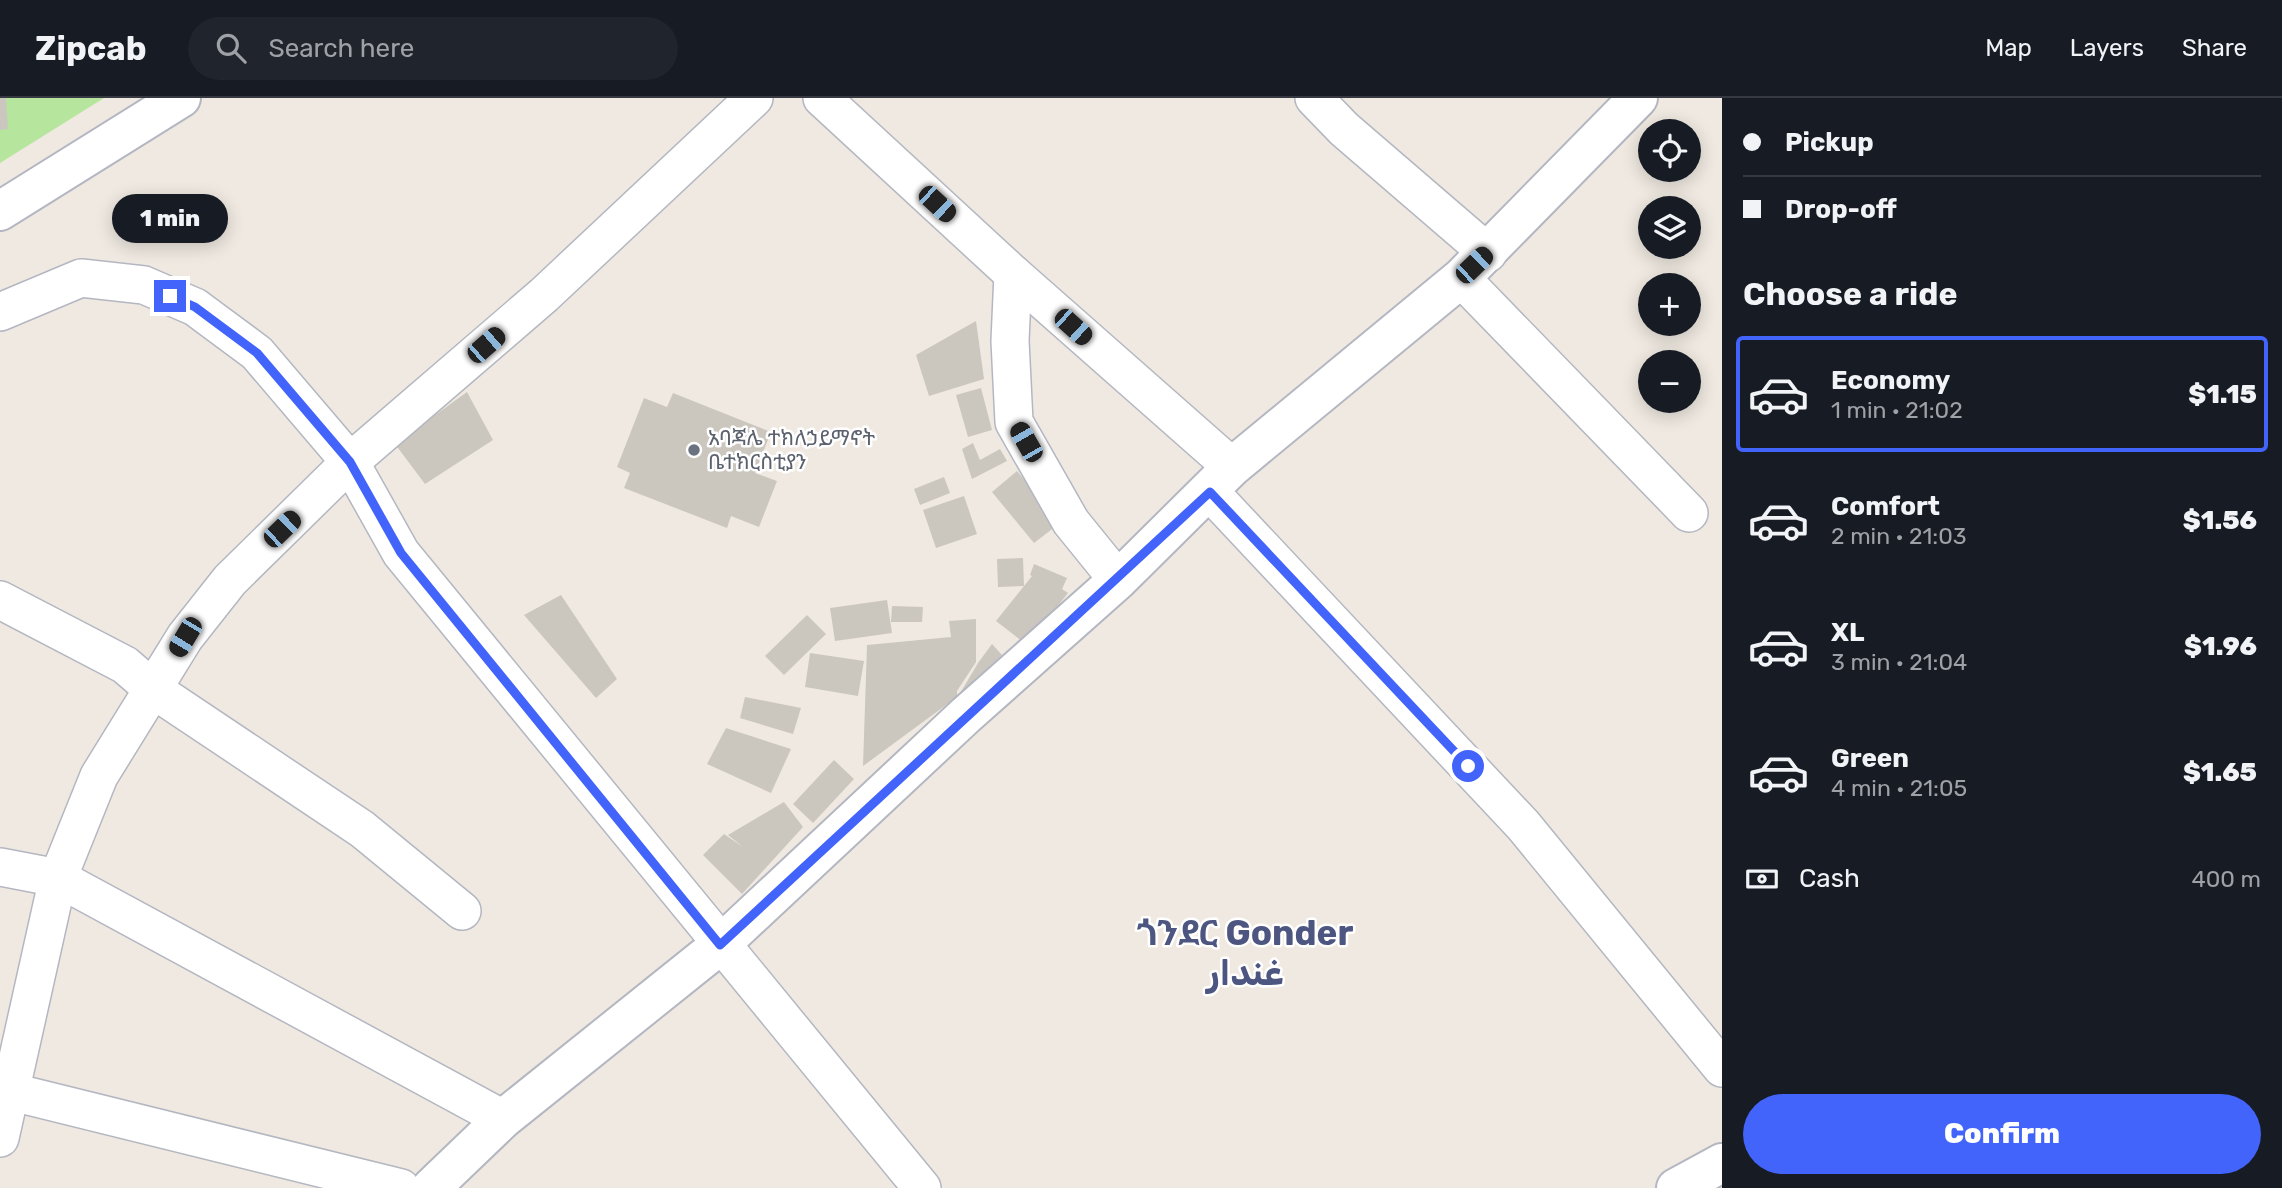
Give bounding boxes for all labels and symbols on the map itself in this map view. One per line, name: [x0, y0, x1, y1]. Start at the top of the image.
car: [915, 182, 960, 226]
callout: 1 min: [112, 194, 228, 244]
car: [1452, 243, 1497, 287]
route end: [154, 280, 186, 312]
car: [1051, 305, 1096, 349]
car: [464, 323, 509, 367]
car: [1007, 419, 1046, 465]
place label: አባጃሌ ተክለኃይማኖት ቤተክርስቲያን: [708, 425, 876, 474]
marker: አባጃሌ ተክለኃይማኖት ቤተክርስቲያን: [686, 442, 702, 458]
car: [260, 507, 305, 551]
car: [166, 614, 205, 660]
route start: [1452, 750, 1484, 782]
district label: ጎንደር Gonder غندار: [1137, 912, 1353, 994]

